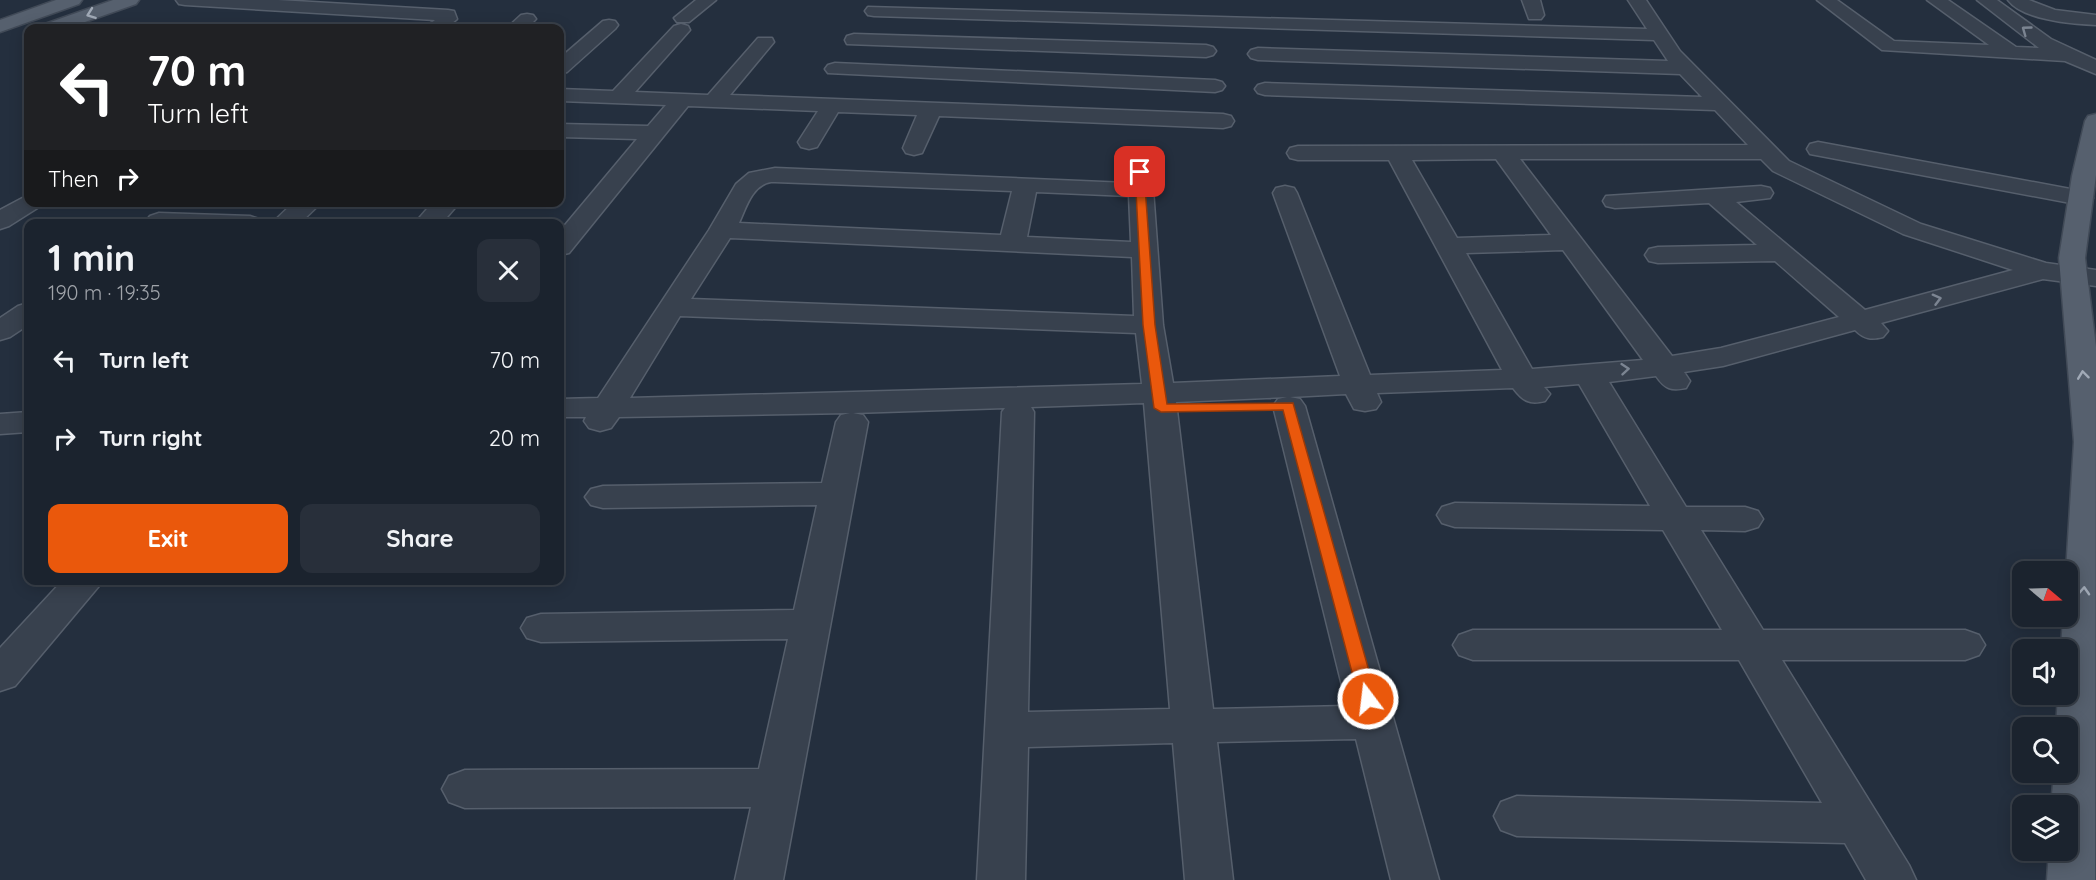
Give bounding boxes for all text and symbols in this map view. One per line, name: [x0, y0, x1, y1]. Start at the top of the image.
one-way arrow: [86, 7, 97, 20]
one-way arrow: [2022, 26, 2033, 37]
text: 70 m: [147, 44, 246, 97]
icon: left: [48, 48, 126, 126]
text: Turn left: [147, 96, 249, 130]
pin: [1114, 146, 1165, 197]
icon: arrive: [1123, 155, 1156, 188]
icon: right: [111, 162, 144, 195]
text: Then: [48, 165, 99, 193]
text: 1 min: [48, 235, 135, 280]
button: close: [477, 239, 540, 302]
text: 190 m · 19:35: [48, 280, 161, 305]
one-way arrow: [1932, 293, 1942, 306]
icon: left: [48, 344, 81, 377]
text: Turn left: [99, 346, 189, 374]
text: 70 m: [490, 346, 540, 374]
one-way arrow: [1621, 363, 1630, 376]
one-way arrow: [2078, 371, 2090, 380]
icon: right: [48, 422, 81, 455]
text: Turn right: [99, 424, 203, 452]
text: 20 m: [489, 424, 540, 452]
button: Exit: [48, 504, 288, 573]
button: Share: [300, 504, 540, 573]
north arrow: [2012, 561, 2078, 627]
map controls: [2012, 561, 2078, 861]
one-way arrow: [2078, 586, 2090, 595]
button: sound: [2012, 639, 2078, 705]
position arrow: [1336, 667, 1400, 731]
button: search: [2012, 717, 2078, 783]
button: layers: [2012, 795, 2078, 861]

